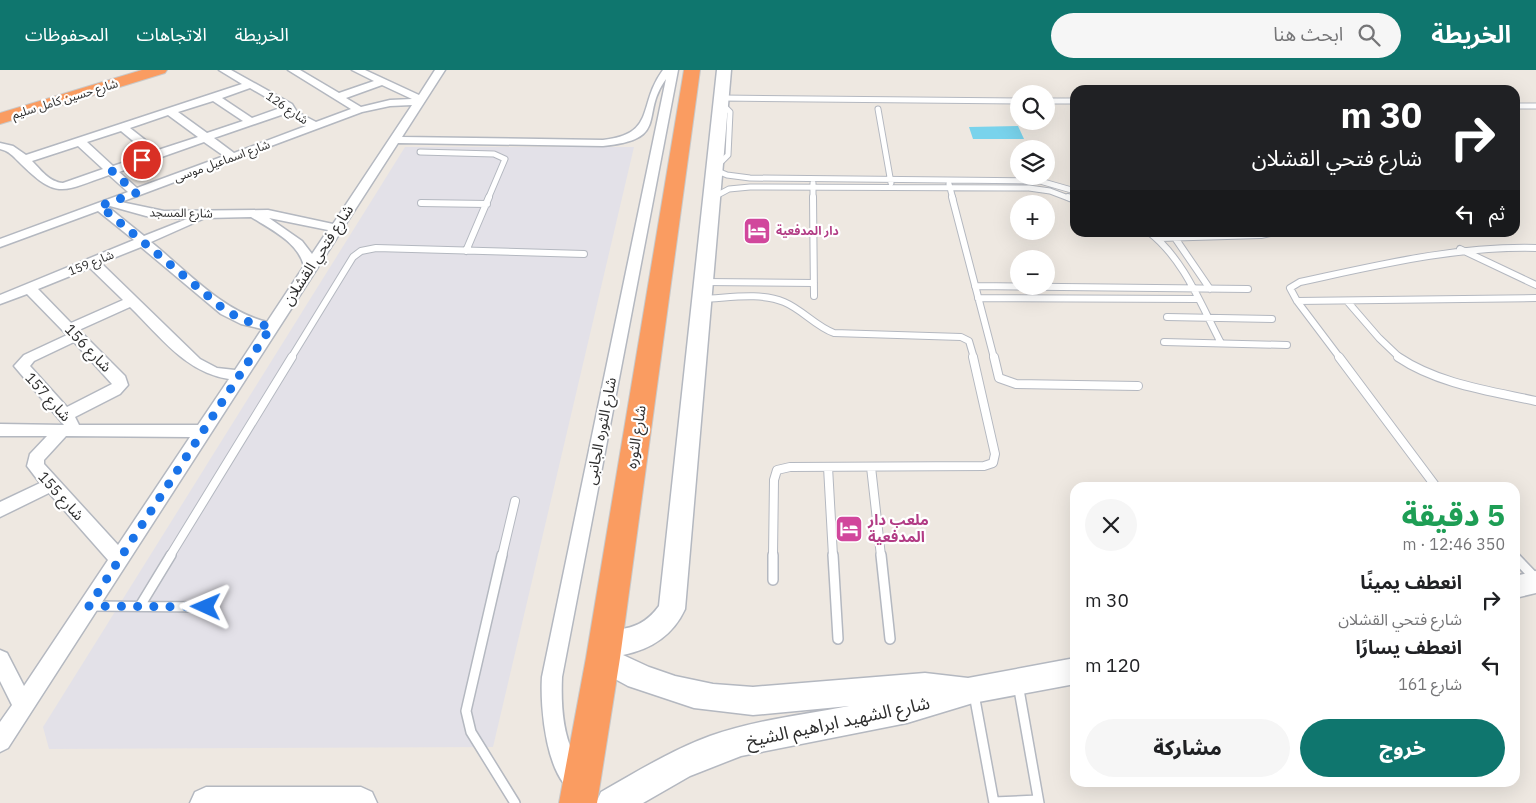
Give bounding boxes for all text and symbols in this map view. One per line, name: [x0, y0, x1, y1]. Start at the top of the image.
search box: [1051, 13, 1401, 58]
text: الخريطة: [1431, 18, 1511, 50]
icon: search: [1355, 21, 1383, 49]
text: ابحث هنا: [1273, 22, 1343, 46]
text: المحفوظات: [25, 23, 109, 46]
text: الاتجاهات: [137, 23, 207, 46]
text: الخريطة: [235, 23, 289, 46]
street label: شارع حسين كامل سليم: [10, 75, 120, 124]
map controls: [1010, 85, 1055, 295]
button: search: [1010, 85, 1055, 130]
street label: شارع 126: [262, 88, 311, 129]
text: 30 m: [1340, 92, 1422, 138]
icon: right: [1440, 105, 1505, 170]
street label: شارع اسماعيل موسى: [172, 136, 273, 187]
pin: [121, 139, 163, 181]
button: layers: [1010, 140, 1055, 185]
text: شارع فتحي القشلان: [1252, 143, 1422, 172]
icon: arrive: [128, 146, 156, 174]
button: +: [1010, 195, 1055, 240]
icon: left: [1451, 200, 1479, 228]
street label: شارع فتحي القشلان: [278, 201, 360, 310]
text: ثم: [1489, 201, 1505, 225]
street label: شارع المسجد: [149, 204, 213, 223]
hotel icon: دار المدفعية: [742, 216, 772, 246]
place label: دار المدفعية: [776, 223, 839, 238]
street label: شارع 159: [66, 247, 117, 280]
button: −: [1010, 250, 1055, 295]
street label: شارع 156: [59, 320, 116, 378]
street label: شارع 157: [19, 368, 76, 427]
street label: شارع الثوره الجانبى: [581, 375, 623, 487]
street label: شارع الثوره: [621, 404, 653, 470]
street label: شارع 155: [32, 467, 89, 526]
text: 5 دقيقة: [1402, 495, 1505, 534]
button: close: [1085, 499, 1137, 551]
place label: ملعب دار المدفعية: [867, 510, 929, 546]
hotel icon: ملعب دار المدفعية: [834, 514, 864, 544]
text: 350 m · 12:46: [1403, 534, 1505, 554]
text: انعطف يمينًا: [1360, 570, 1462, 594]
position arrow: [179, 580, 231, 632]
icon: right: [1477, 586, 1505, 614]
text: 30 m: [1085, 588, 1129, 612]
text: شارع فتحي القشلان: [1338, 609, 1462, 629]
text: انعطف يسارًا: [1355, 635, 1462, 659]
icon: left: [1477, 651, 1505, 679]
text: 120 m: [1085, 653, 1140, 677]
text: شارع 161: [1398, 674, 1462, 694]
street label: شارع الشهيد ابراهيم الشيخ: [744, 691, 933, 755]
button: مشاركة: [1085, 719, 1290, 777]
button: خروج: [1300, 719, 1505, 777]

